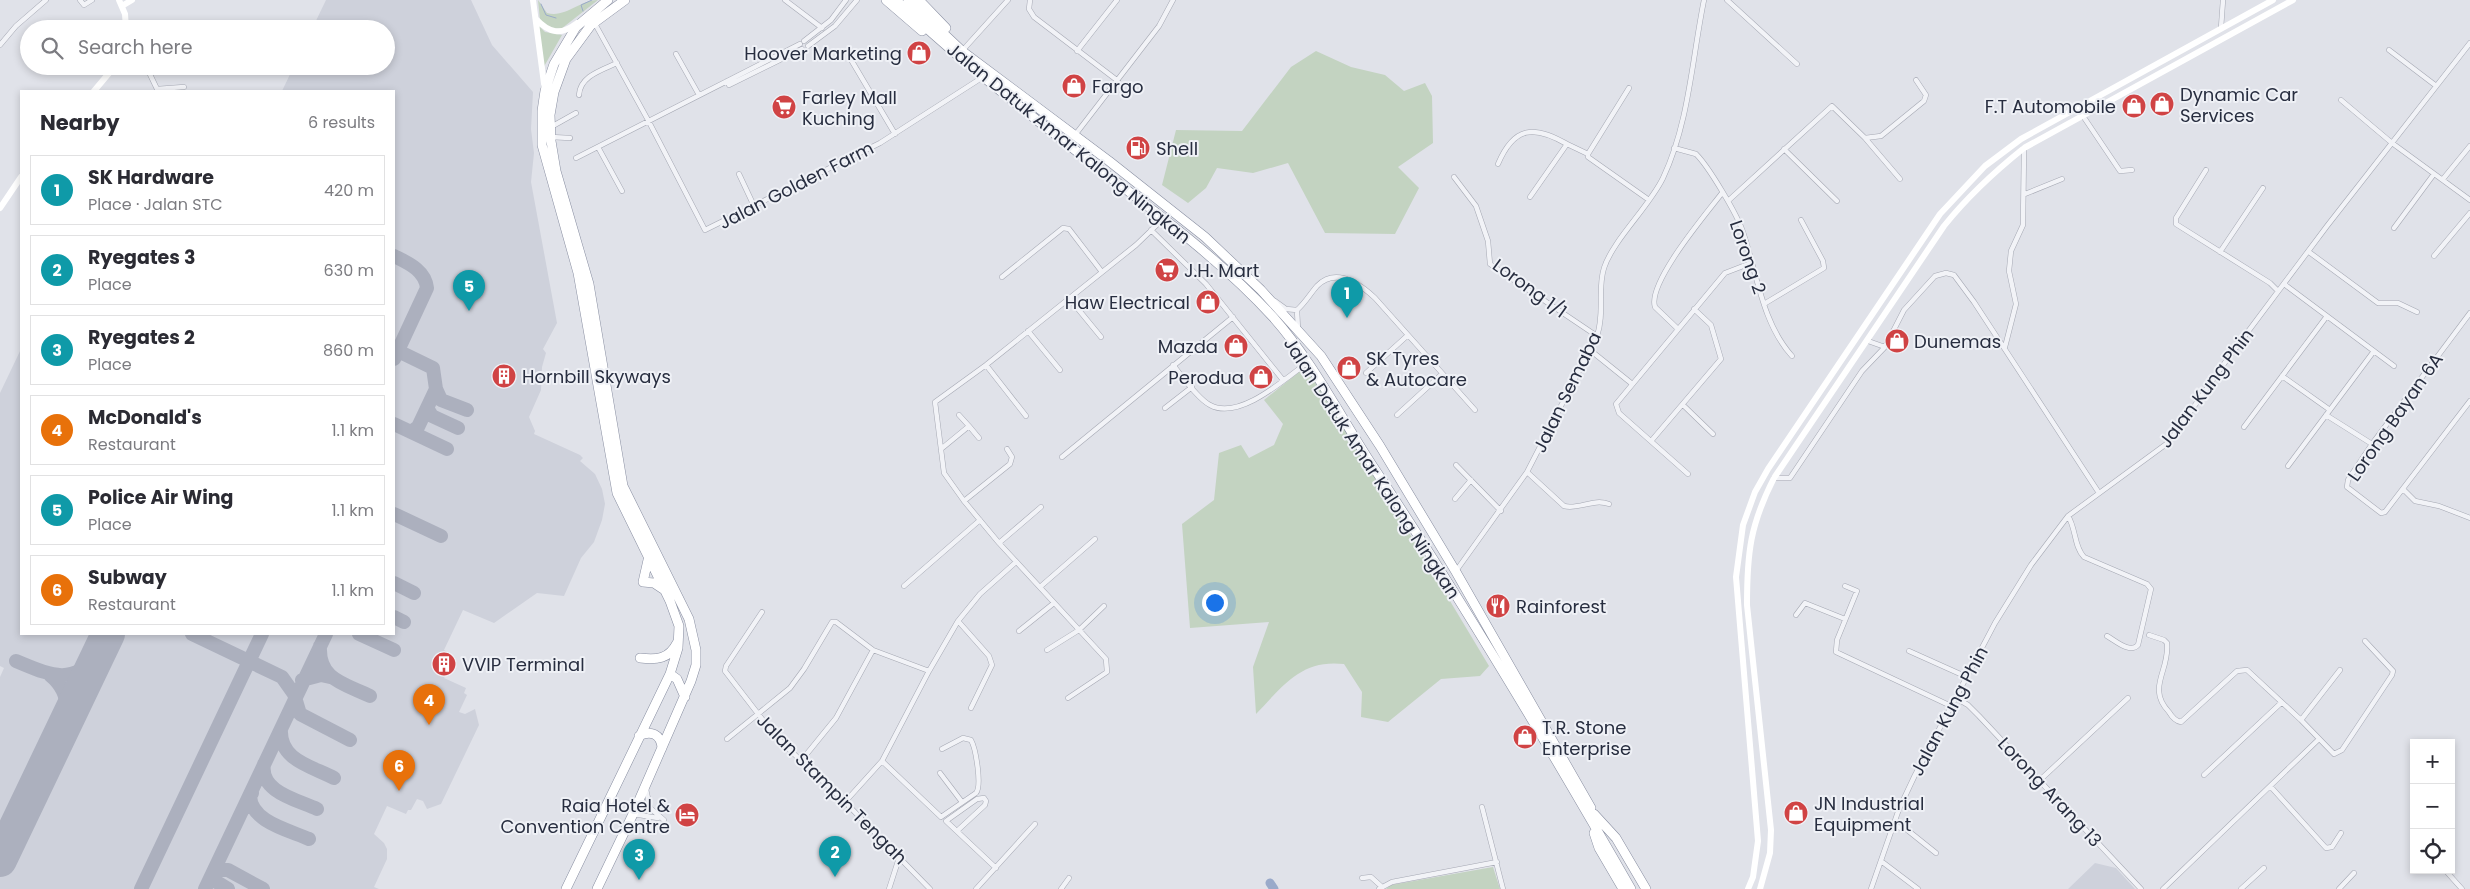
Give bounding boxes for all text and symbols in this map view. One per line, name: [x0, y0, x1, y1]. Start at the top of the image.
search box: [20, 20, 395, 75]
icon: search: [38, 34, 66, 62]
text: Search here: [78, 34, 192, 61]
street label: Jalan Datuk Amar Kalong Ningkan: [942, 37, 1196, 249]
shop icon: Hoover Marketing: [906, 40, 932, 66]
place label: Hoover Marketing: [744, 41, 902, 66]
shop icon: Fargo: [1061, 73, 1087, 99]
place label: Fargo: [1092, 74, 1144, 99]
place label: Dynamic Car Services: [2180, 82, 2298, 128]
place label: Farley Mall Kuching: [802, 85, 897, 131]
shop icon: Dynamic Car Services: [2149, 91, 2175, 117]
shop icon: F.T Automobile: [2121, 93, 2147, 119]
supermarket icon: Farley Mall Kuching: [771, 94, 797, 120]
place label: F.T Automobile: [1985, 94, 2116, 119]
text: Nearby: [40, 108, 120, 137]
text: 6 results: [308, 111, 375, 134]
street label: Jalan Golden Farm: [714, 135, 878, 235]
fuel station icon: Shell: [1125, 135, 1151, 161]
place label: Shell: [1156, 136, 1198, 161]
text: SK Hardware: [88, 164, 214, 191]
text: 1: [54, 179, 60, 202]
text: 420 m: [324, 179, 374, 202]
text: Place · Jalan STC: [88, 193, 223, 216]
street label: Lorong 2: [1724, 217, 1772, 297]
text: Ryegates 3: [88, 244, 195, 271]
street label: Lorong 1/1: [1488, 253, 1572, 323]
supermarket icon: J.H. Mart: [1154, 257, 1180, 283]
place label: J.H. Mart: [1184, 258, 1259, 283]
text: 2: [52, 259, 62, 282]
text: 630 m: [324, 259, 374, 282]
pin: 5: [453, 270, 485, 311]
text: Place: [88, 273, 132, 296]
pin: 1: [1331, 277, 1363, 318]
shop icon: Haw Electrical: [1195, 289, 1221, 315]
place label: Haw Electrical: [1065, 290, 1190, 315]
street label: Jalan Kung Phin: [2153, 323, 2259, 453]
text: Ryegates 2: [88, 324, 195, 351]
street label: Jalan Semaba: [1527, 327, 1607, 457]
shop icon: Dunemas: [1884, 328, 1910, 354]
place label: Dunemas: [1914, 329, 2001, 354]
street label: Jalan Datuk Amar Kalong Ningkan: [1278, 332, 1466, 604]
shop icon: Mazda: [1223, 333, 1249, 359]
place label: Mazda: [1158, 334, 1218, 359]
text: 3: [52, 339, 62, 362]
text: 860 m: [323, 339, 374, 362]
place label: SK Tyres & Autocare: [1366, 346, 1467, 392]
street label: Lorong Bayan 6A: [2341, 348, 2449, 486]
text: Place: [88, 353, 132, 376]
shop icon: SK Tyres & Autocare: [1336, 355, 1362, 381]
building icon: Hornbill Skyways: [491, 363, 517, 389]
place label: Hornbill Skyways: [522, 364, 671, 389]
shop icon: Perodua: [1248, 364, 1274, 390]
place label: Perodua: [1168, 365, 1244, 390]
text: McDonald's: [88, 404, 202, 431]
text: 4: [52, 419, 62, 442]
text: 1.1 km: [331, 419, 374, 442]
text: Restaurant: [88, 433, 176, 456]
text: Police Air Wing: [88, 484, 233, 511]
text: 5: [52, 499, 62, 522]
text: 1.1 km: [331, 499, 374, 522]
text: Place: [88, 513, 132, 536]
text: Subway: [88, 564, 167, 591]
text: 6: [52, 579, 62, 602]
text: 1.1 km: [331, 579, 374, 602]
your location: [1202, 590, 1228, 616]
text: Restaurant: [88, 593, 176, 616]
restaurant icon: Rainforest: [1485, 593, 1511, 619]
place label: Rainforest: [1516, 594, 1606, 619]
street label: Jalan Kung Phin: [1904, 642, 1994, 780]
building icon: VVIP Terminal: [431, 651, 457, 677]
place label: VVIP Terminal: [462, 652, 585, 677]
pin: 4: [413, 684, 445, 725]
street label: Jalan Stampin Tengah: [751, 708, 913, 870]
place label: T.R. Stone Enterprise: [1542, 715, 1631, 761]
shop icon: T.R. Stone Enterprise: [1512, 724, 1538, 750]
street label: Lorong Arang 13: [1992, 732, 2108, 852]
map controls: [2410, 739, 2455, 874]
button: +: [2410, 739, 2455, 784]
pin: 6: [383, 750, 415, 791]
button: −: [2410, 784, 2455, 829]
place label: JN Industrial Equipment: [1814, 791, 1924, 837]
place label: Raia Hotel & Convention Centre: [500, 793, 671, 839]
shop icon: JN Industrial Equipment: [1783, 800, 1809, 826]
hotel icon: Raia Hotel & Convention Centre: [674, 802, 700, 828]
button: locate: [2410, 829, 2455, 874]
pin: 2: [819, 836, 851, 877]
pin: 3: [623, 839, 655, 880]

